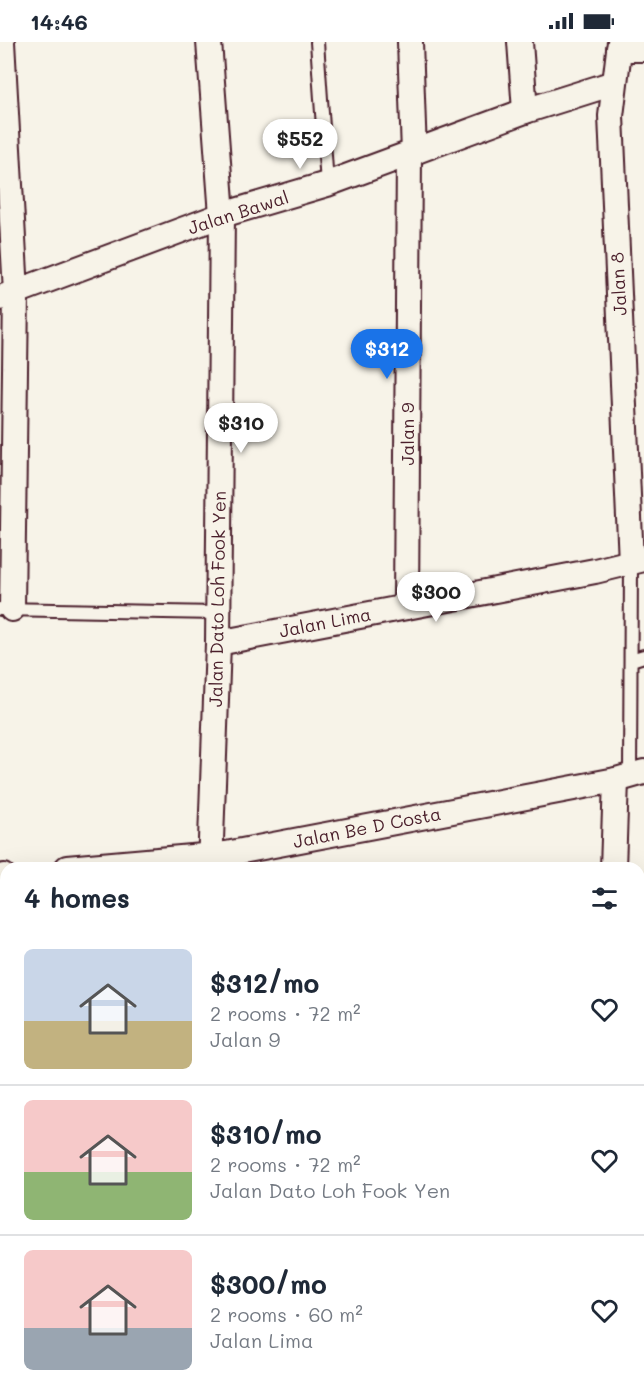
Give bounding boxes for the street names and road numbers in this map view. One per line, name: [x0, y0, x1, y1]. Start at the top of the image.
street label: Jalan Bawal: [185, 184, 291, 240]
street label: Jalan 8: [604, 252, 632, 316]
street label: Jalan 9: [395, 402, 419, 466]
street label: Jalan Dato Loh Fook Yen: [203, 491, 231, 707]
street label: Jalan Lima: [277, 601, 373, 643]
street label: Jalan Be D Costa: [291, 801, 443, 853]

